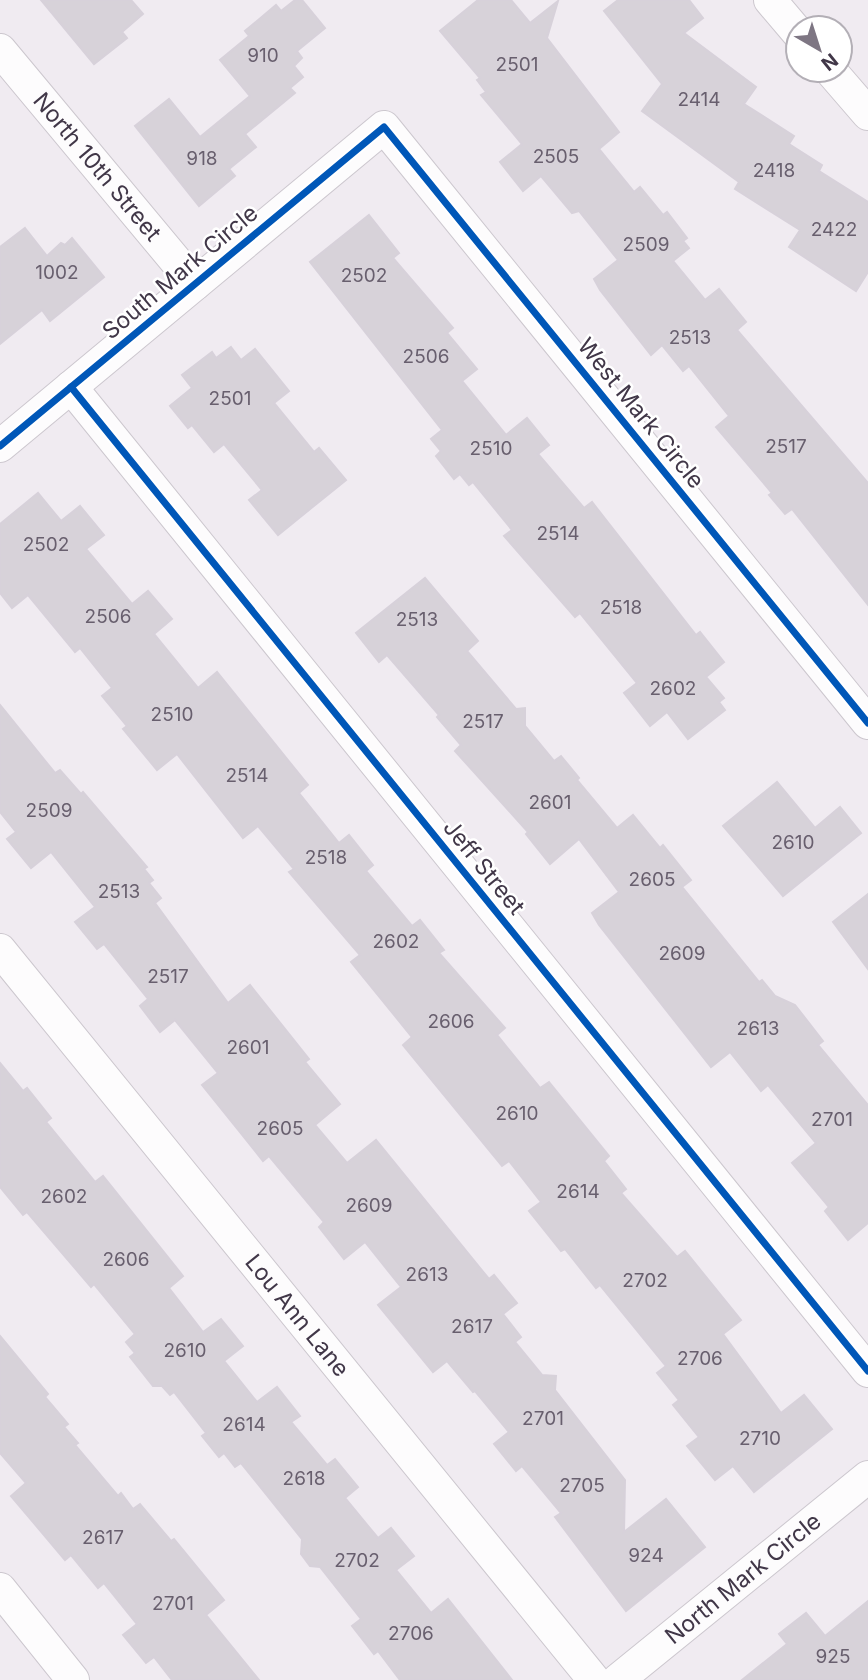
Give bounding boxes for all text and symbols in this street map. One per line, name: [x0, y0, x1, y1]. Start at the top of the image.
north arrow: [784, 14, 854, 84]
house number: 910: [247, 44, 279, 67]
text: N: [817, 48, 842, 75]
house number: 2501: [496, 53, 538, 76]
street label: North 10th Street: [27, 87, 167, 247]
house number: 2414: [677, 88, 721, 111]
house number: 2505: [533, 145, 579, 168]
house number: 918: [186, 147, 218, 170]
house number: 2418: [753, 159, 795, 182]
street label: South Mark Circle: [97, 199, 263, 345]
house number: 2422: [811, 218, 857, 241]
house number: 2509: [623, 233, 669, 256]
house number: 1002: [35, 261, 79, 284]
house number: 2502: [341, 264, 387, 287]
house number: 2513: [669, 326, 711, 349]
street label: West Mark Circle: [572, 332, 710, 494]
house number: 2506: [403, 345, 449, 368]
house number: 2501: [209, 387, 251, 410]
house number: 2517: [765, 435, 807, 458]
house number: 2510: [470, 437, 512, 460]
house number: 2514: [536, 522, 580, 545]
house number: 2502: [23, 533, 69, 556]
house number: 2518: [600, 596, 642, 619]
house number: 2506: [85, 605, 131, 628]
house number: 2513: [396, 608, 438, 631]
house number: 2602: [650, 677, 696, 700]
house number: 2510: [151, 703, 193, 726]
house number: 2517: [462, 710, 504, 733]
house number: 2514: [225, 764, 269, 787]
house number: 2601: [528, 791, 572, 814]
house number: 2509: [26, 799, 72, 822]
street label: Jeff Street: [437, 814, 531, 920]
house number: 2610: [771, 831, 815, 854]
house number: 2518: [305, 846, 347, 869]
house number: 2605: [629, 868, 675, 891]
house number: 2513: [98, 880, 140, 903]
house number: 2602: [373, 930, 419, 953]
house number: 2609: [658, 942, 706, 965]
house number: 2517: [147, 965, 189, 988]
house number: 2606: [427, 1010, 475, 1033]
house number: 2613: [737, 1017, 779, 1040]
house number: 2601: [226, 1036, 270, 1059]
house number: 2610: [495, 1102, 539, 1125]
house number: 2701: [811, 1108, 853, 1131]
house number: 2605: [257, 1117, 303, 1140]
house number: 2614: [556, 1180, 600, 1203]
house number: 2602: [41, 1185, 87, 1208]
house number: 2609: [345, 1194, 393, 1217]
house number: 2606: [102, 1248, 150, 1271]
street label: Lou Ann Lane: [239, 1249, 355, 1382]
house number: 2613: [406, 1263, 448, 1286]
house number: 2702: [622, 1269, 668, 1292]
house number: 2617: [451, 1315, 493, 1338]
house number: 2610: [163, 1339, 207, 1362]
house number: 2706: [677, 1347, 723, 1370]
house number: 2701: [522, 1407, 564, 1430]
house number: 2614: [222, 1413, 266, 1436]
house number: 2710: [739, 1427, 781, 1450]
house number: 2618: [283, 1467, 325, 1490]
house number: 2705: [559, 1474, 605, 1497]
street label: North Mark Circle: [659, 1507, 826, 1650]
house number: 2617: [82, 1526, 124, 1549]
house number: 924: [628, 1544, 664, 1567]
house number: 2702: [334, 1549, 380, 1572]
house number: 2701: [152, 1592, 194, 1615]
house number: 2706: [388, 1622, 434, 1645]
house number: 925: [816, 1645, 850, 1668]

